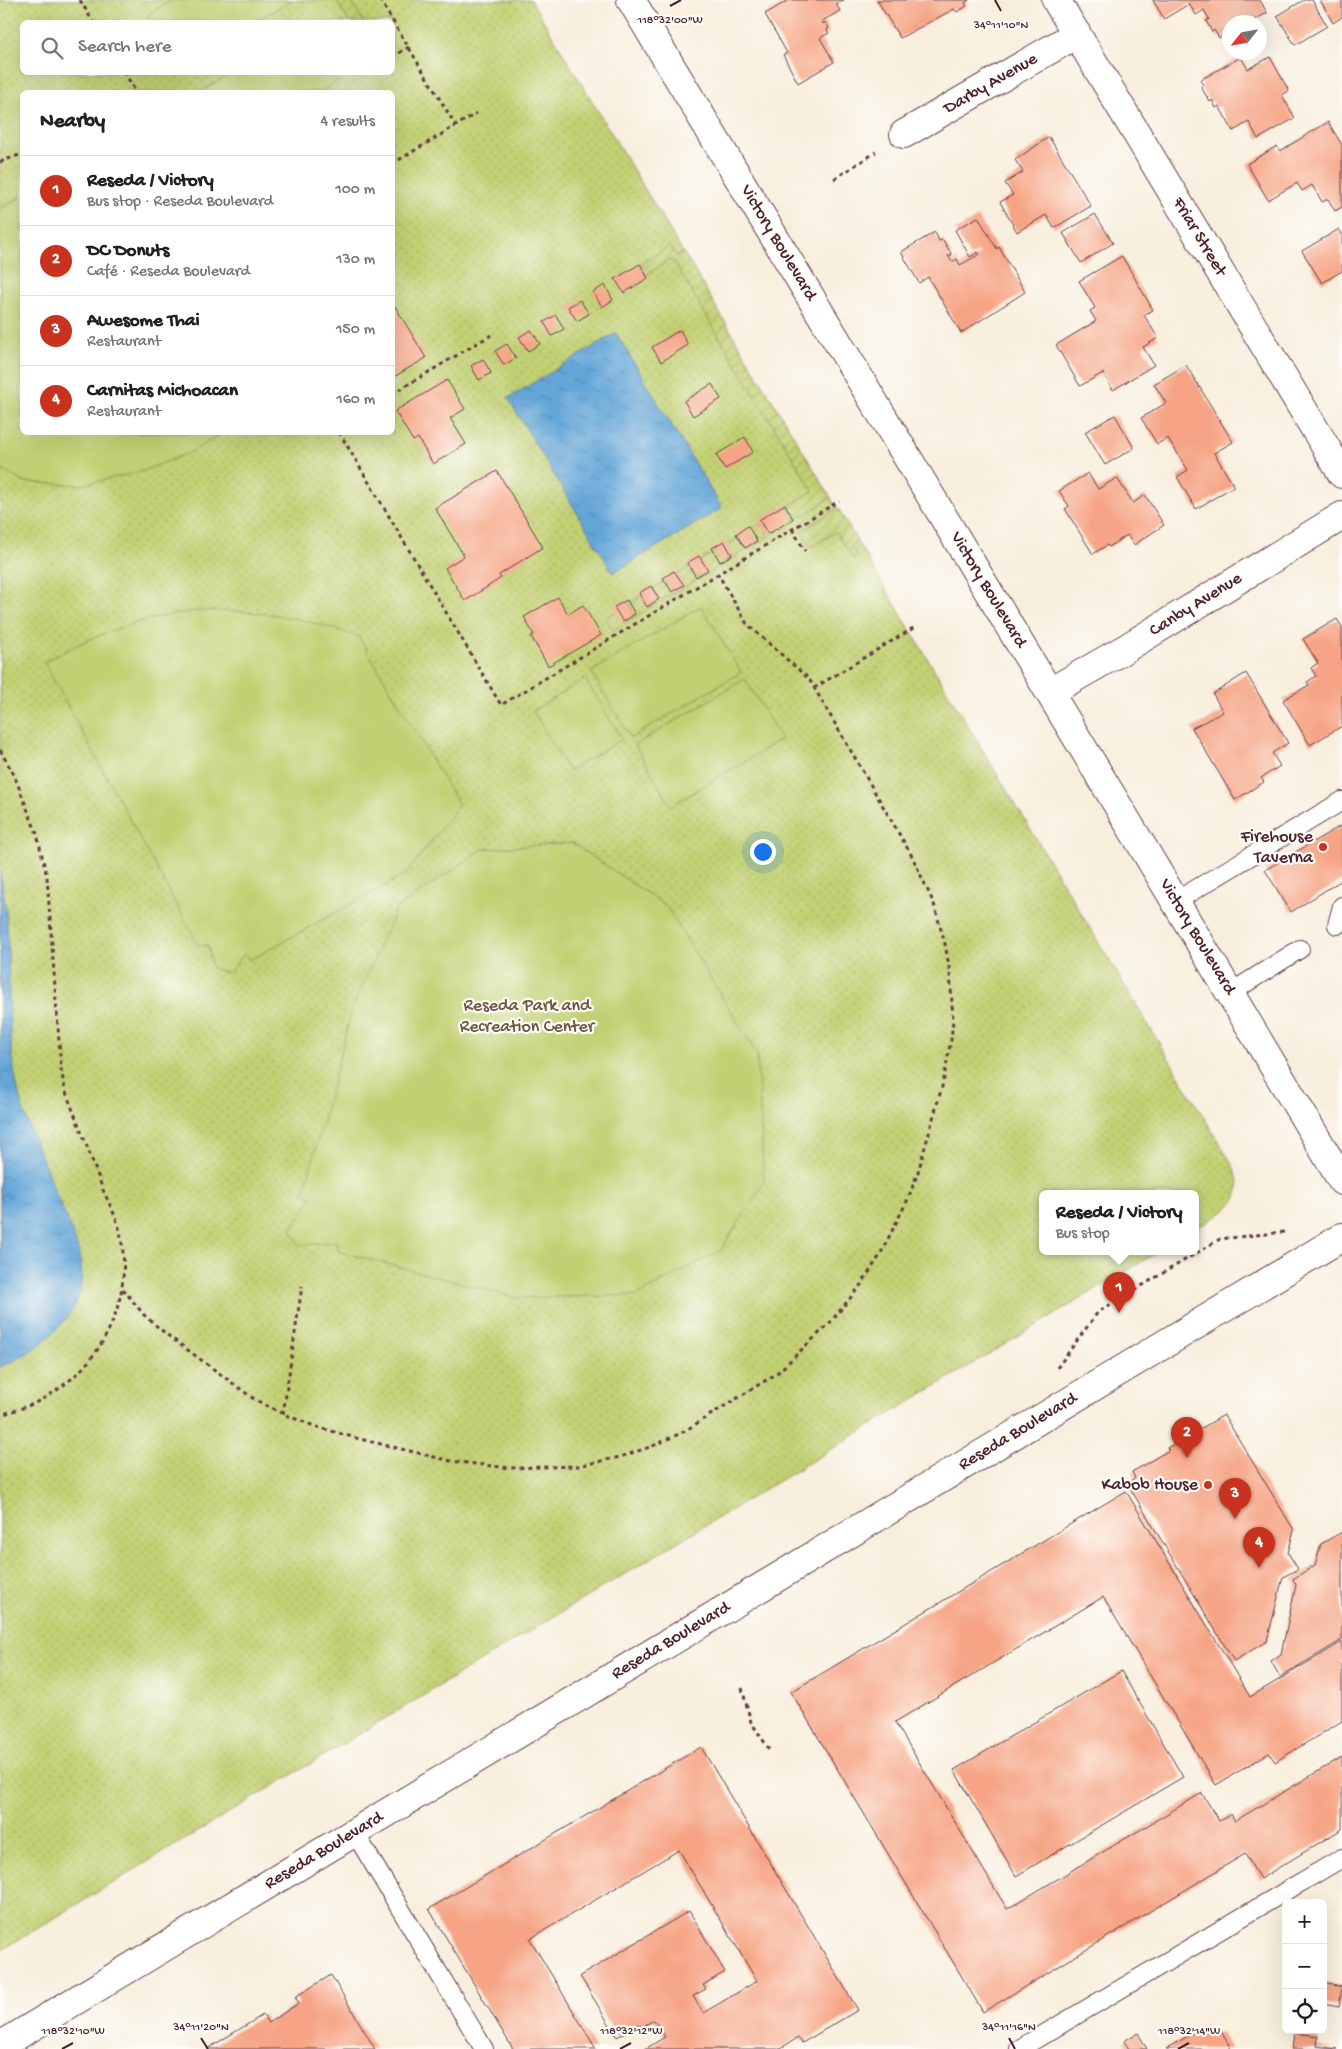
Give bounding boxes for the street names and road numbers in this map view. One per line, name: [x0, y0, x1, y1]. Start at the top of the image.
street label: Darby Avenue: [939, 48, 1042, 120]
street label: Victory Boulevard: [735, 180, 822, 306]
street label: Friar Street: [1167, 193, 1232, 282]
street label: Victory Boulevard: [945, 527, 1032, 653]
street label: Canby Avenue: [1146, 568, 1247, 642]
street label: Victory Boulevard: [1154, 874, 1241, 1000]
street label: Reseda Boulevard: [955, 1388, 1082, 1476]
street label: Reseda Boulevard: [608, 1597, 735, 1685]
street label: Reseda Boulevard: [261, 1807, 388, 1895]

